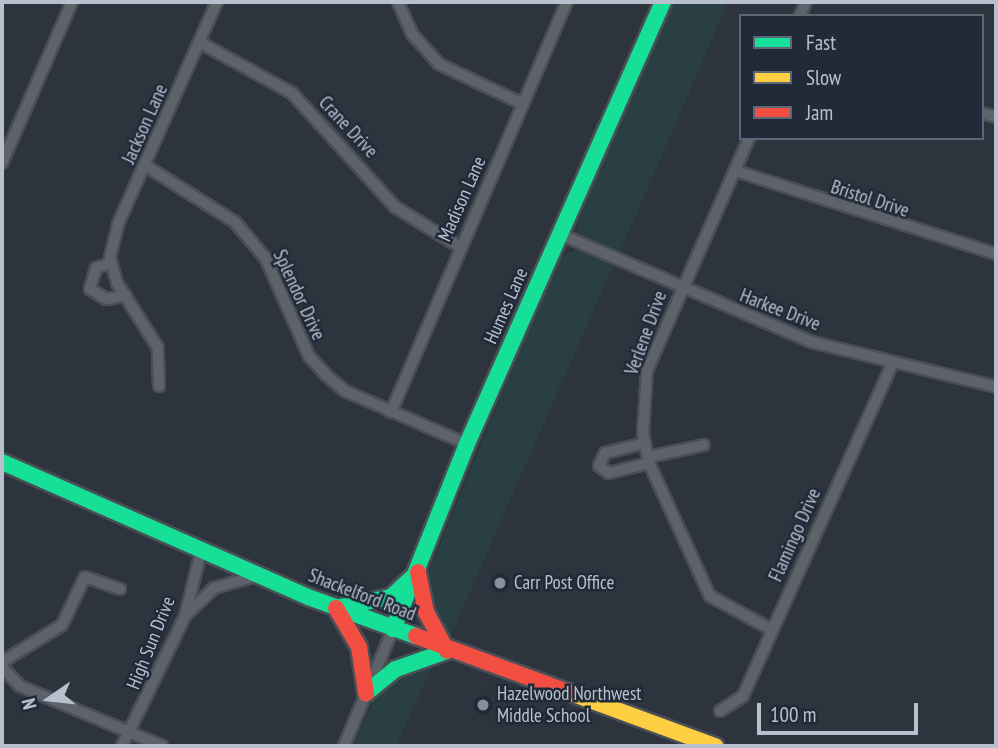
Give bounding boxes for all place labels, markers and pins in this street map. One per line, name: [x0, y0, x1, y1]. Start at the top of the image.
place label: Carr Post Office: [514, 572, 614, 594]
marker: Carr Post Office: [492, 575, 508, 591]
place label: Hazelwood Northwest Middle School: [497, 683, 642, 727]
marker: Hazelwood Northwest Middle School: [475, 697, 491, 713]

